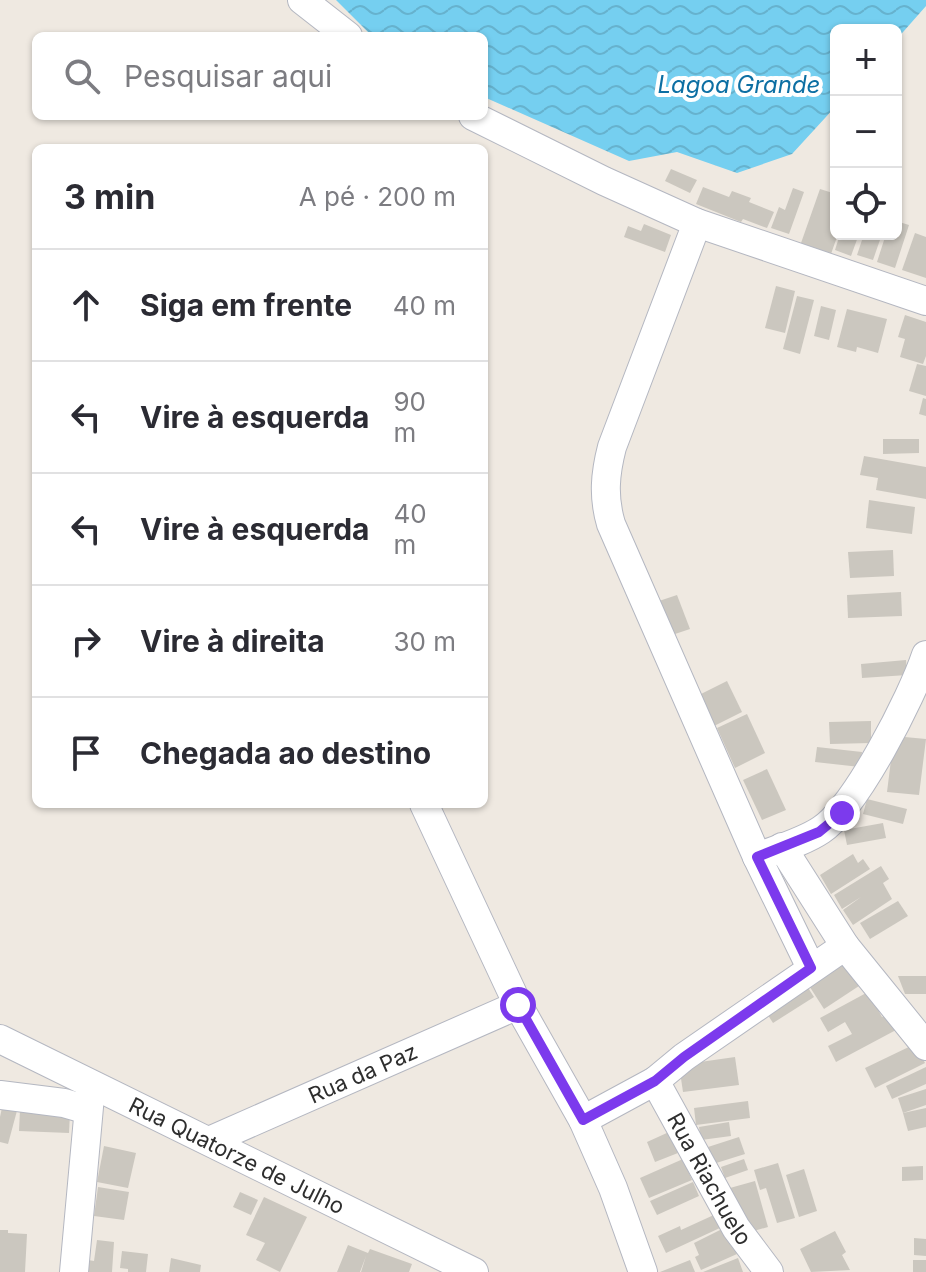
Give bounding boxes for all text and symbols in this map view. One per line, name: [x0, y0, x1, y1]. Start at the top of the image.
map controls: [830, 24, 902, 240]
button: +: [830, 24, 902, 96]
search box: [32, 32, 488, 120]
icon: search: [60, 54, 104, 98]
text: Pesquisar aqui: [124, 58, 332, 94]
water label: Lagoa Grande: [658, 70, 820, 99]
button: −: [830, 96, 902, 168]
button: locate: [830, 168, 902, 240]
text: 3 min: [64, 176, 155, 217]
text: A pé · 200 m: [299, 181, 456, 212]
icon: ahead: [64, 283, 108, 327]
text: Siga em frente: [140, 287, 352, 323]
text: 40 m: [393, 290, 456, 321]
text: 90 m: [393, 386, 426, 448]
icon: left: [64, 395, 108, 439]
text: Vire à esquerda: [140, 399, 369, 435]
text: 40 m: [393, 498, 427, 560]
icon: left: [64, 507, 108, 551]
text: Vire à esquerda: [140, 511, 369, 547]
icon: right: [64, 619, 108, 663]
text: Vire à direita: [140, 623, 325, 659]
text: 30 m: [393, 626, 456, 657]
icon: arrive: [64, 731, 108, 775]
text: Chegada ao destino: [140, 735, 431, 771]
route end: [824, 795, 860, 831]
route start: [500, 987, 536, 1023]
street label: Rua da Paz: [304, 1038, 421, 1109]
street label: Rua Quatorze de Julho: [125, 1092, 349, 1219]
street label: Rua Riachuelo: [662, 1108, 757, 1250]

